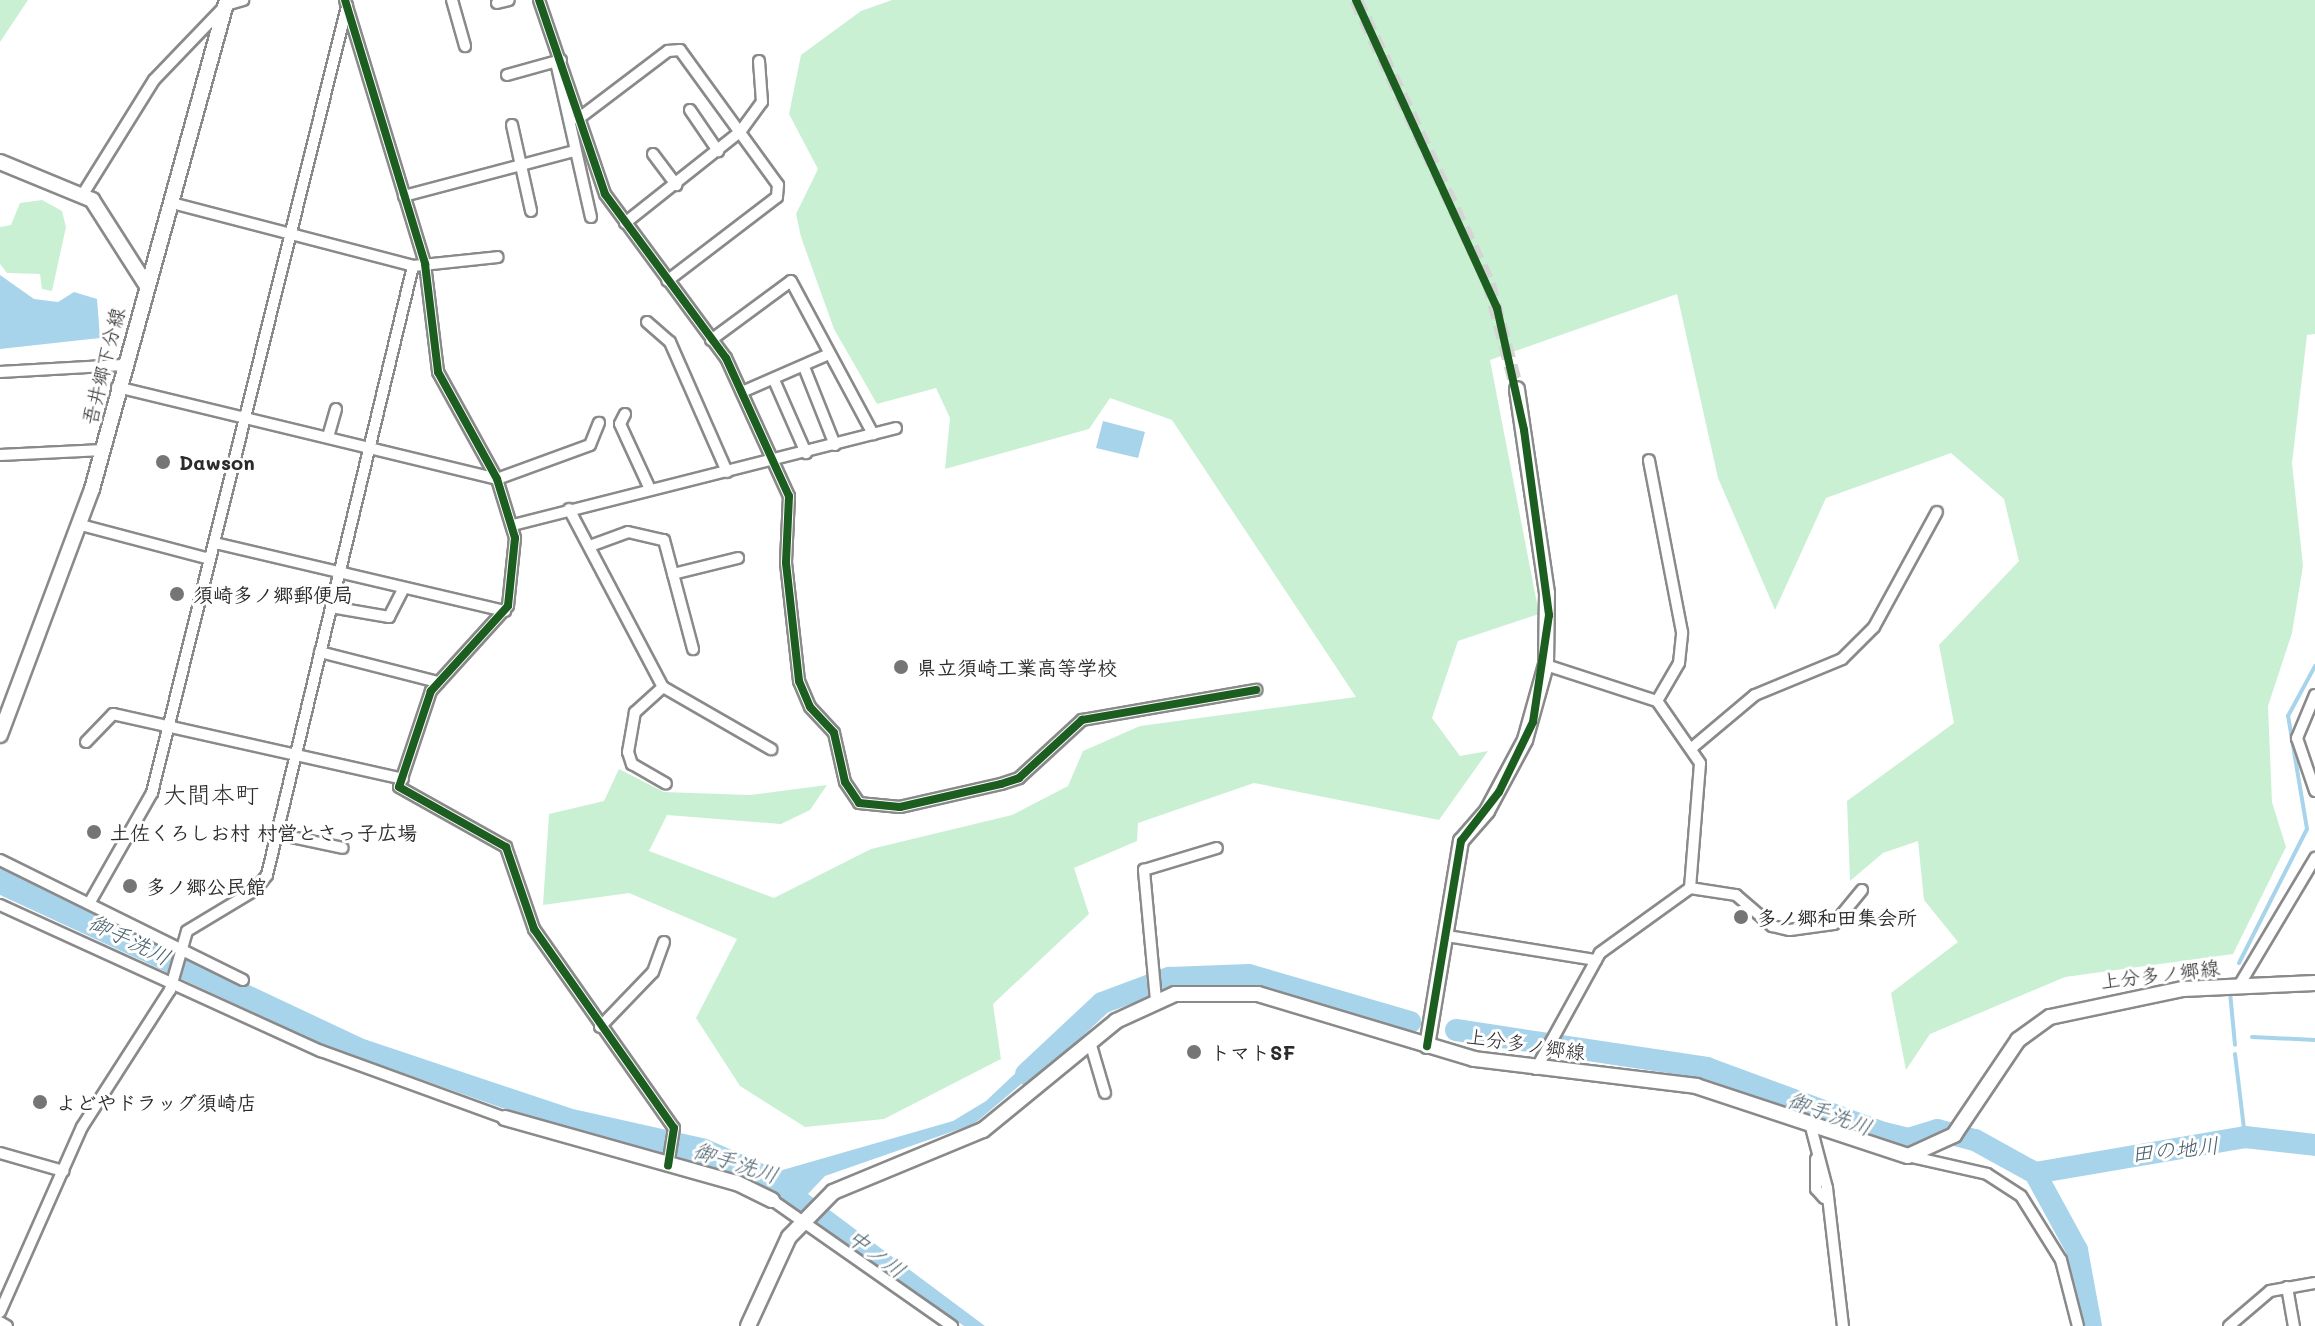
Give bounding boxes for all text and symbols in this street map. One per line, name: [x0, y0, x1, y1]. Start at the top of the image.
street label: 吾井郷下分線: [77, 305, 129, 427]
place label: Dawson: [179, 450, 255, 474]
marker: Dawson: [154, 453, 172, 471]
place label: 須崎多ノ郷郵便局: [193, 582, 353, 606]
marker: 須崎多ノ郷郵便局: [168, 585, 186, 603]
place label: 県立須崎工業高等学校: [917, 655, 1117, 679]
marker: 県立須崎工業高等学校: [892, 658, 910, 676]
district label: 大間本町: [163, 780, 259, 808]
place label: 土佐くろしお村 村営とさっ子広場: [110, 820, 417, 844]
marker: 土佐くろしお村 村営とさっ子広場: [85, 823, 103, 841]
place label: 多ノ郷公民館: [146, 874, 266, 898]
marker: 多ノ郷公民館: [121, 877, 139, 895]
place label: 多ノ郷和田集会所: [1757, 905, 1917, 929]
water label: 御手洗川: [85, 908, 175, 970]
marker: 多ノ郷和田集会所: [1732, 908, 1750, 926]
street label: 上分多ノ郷線: [2099, 955, 2221, 993]
street label: 上分多ノ郷線: [1465, 1024, 1587, 1064]
place label: トマトSF: [1210, 1040, 1295, 1064]
marker: トマトSF: [1185, 1043, 1203, 1061]
water label: 御手洗川: [1784, 1086, 1876, 1140]
place label: よどやドラッグ須崎店: [56, 1090, 256, 1114]
marker: よどやドラッグ須崎店: [31, 1093, 49, 1111]
water label: 田の地川: [2130, 1131, 2220, 1167]
water label: 御手洗川: [690, 1136, 782, 1188]
water label: 中ノ川: [843, 1223, 911, 1283]

